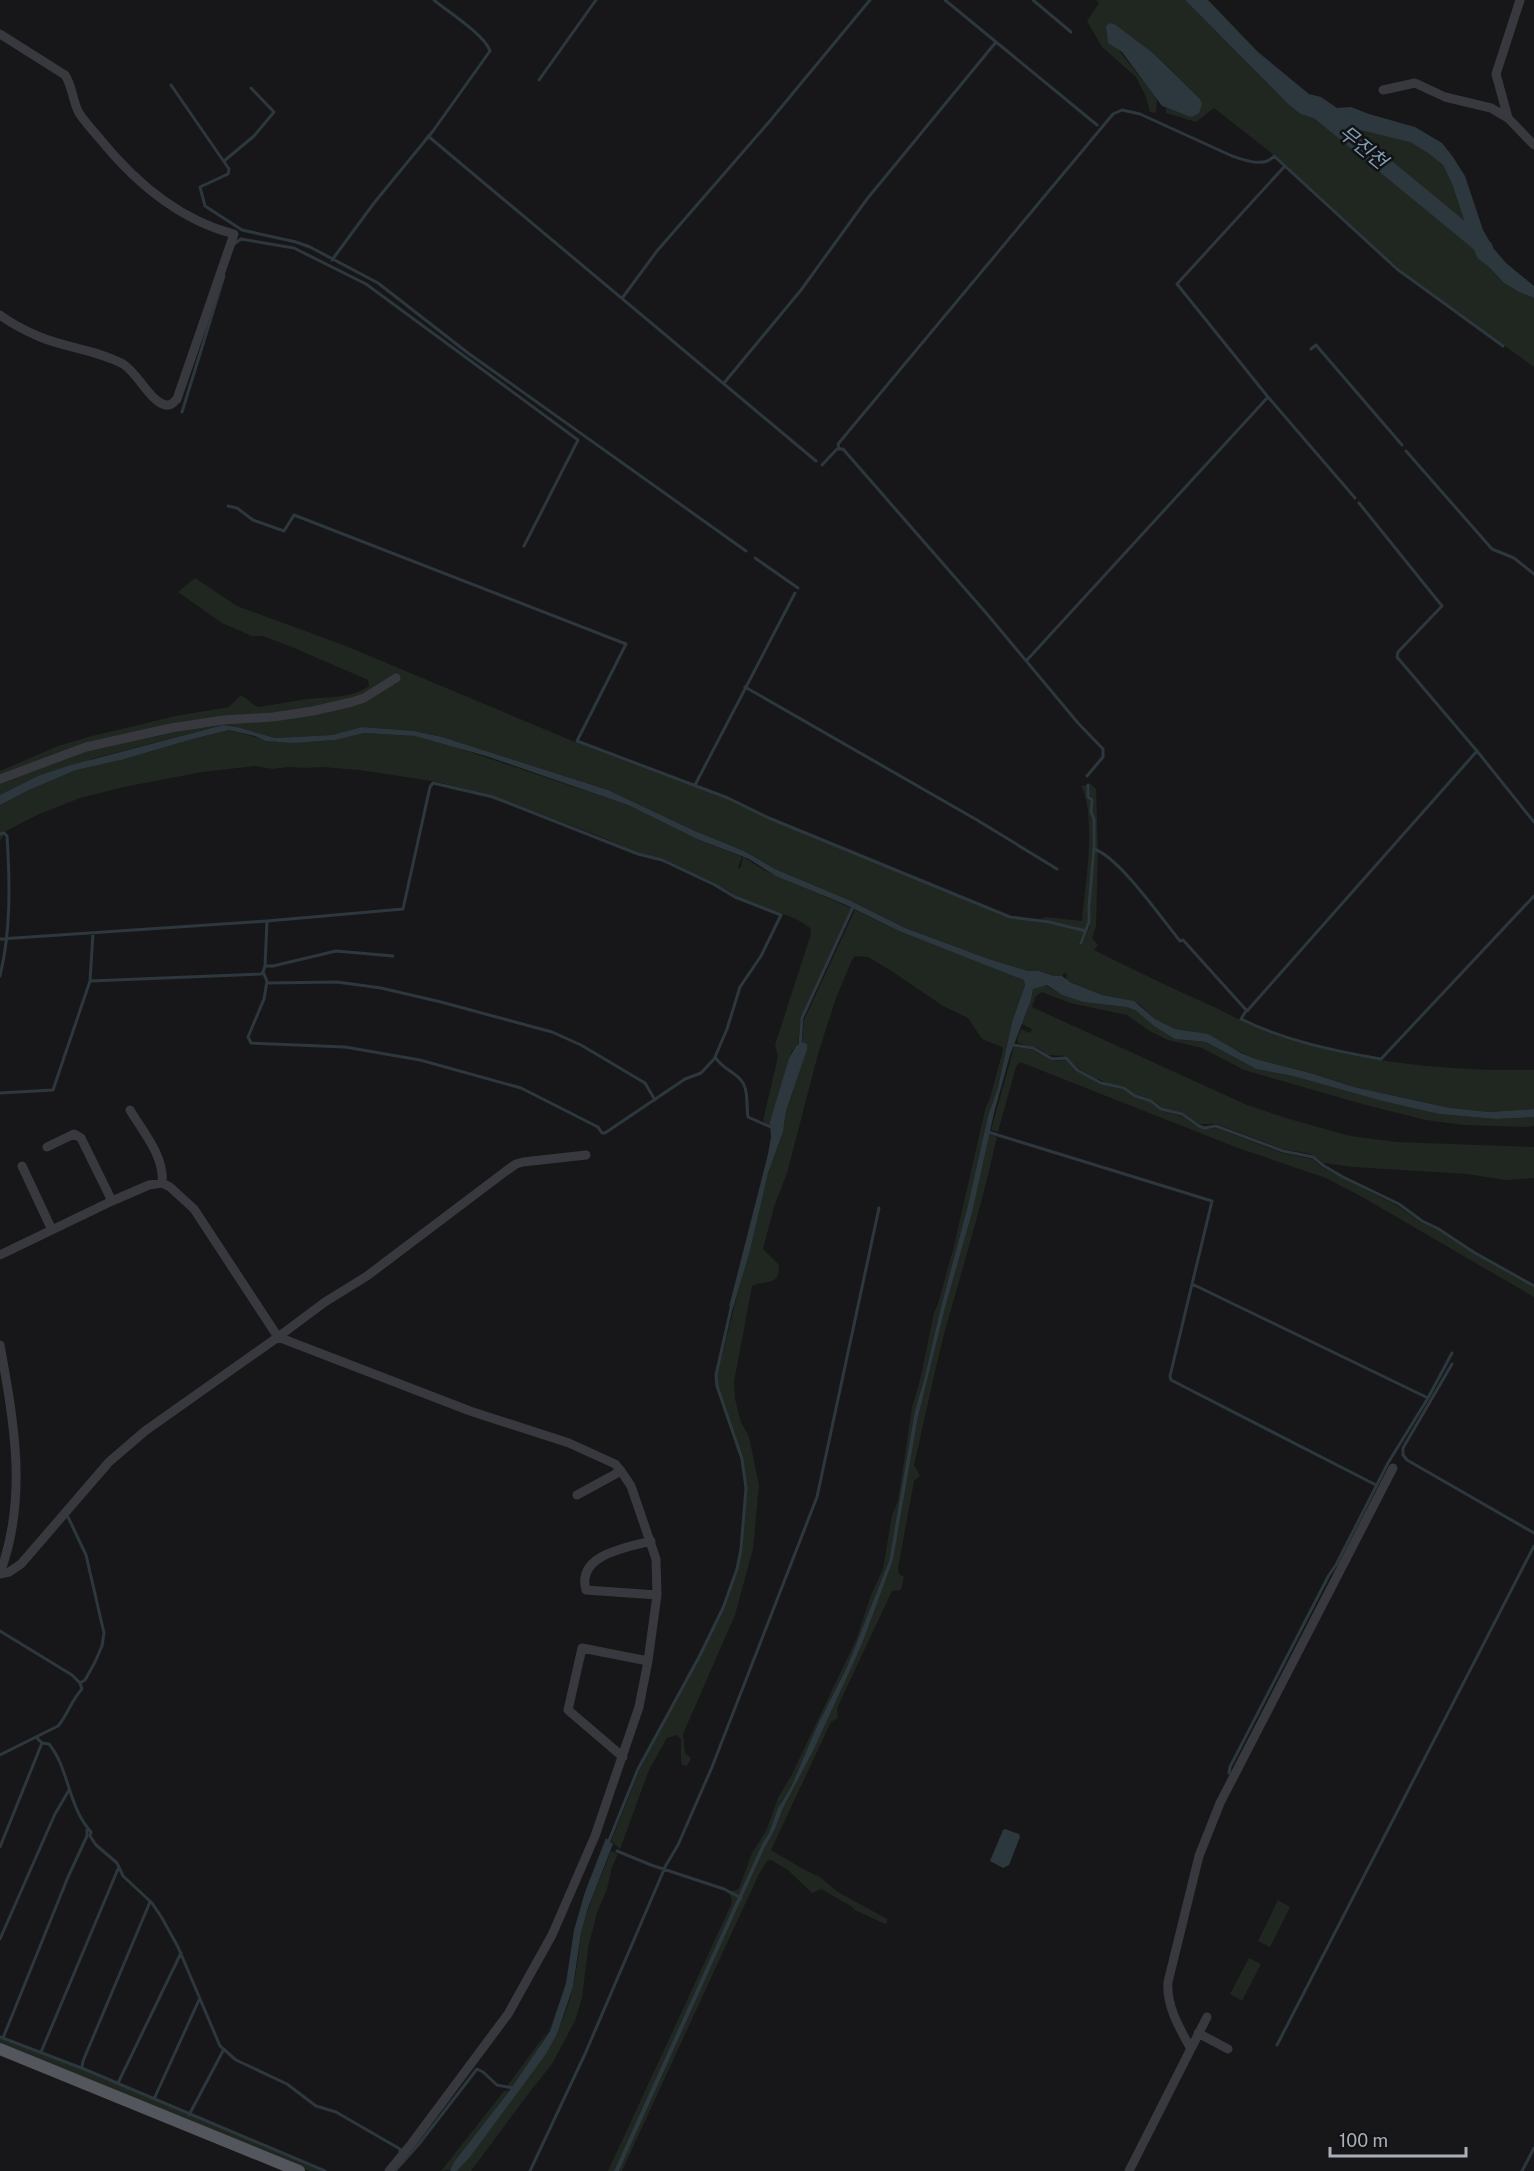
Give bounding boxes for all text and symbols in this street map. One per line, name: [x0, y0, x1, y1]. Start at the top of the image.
water label: 무진천: [1334, 120, 1394, 175]
scale bar: [1330, 2120, 1466, 2158]
text: 100 m: [1339, 2130, 1388, 2151]

